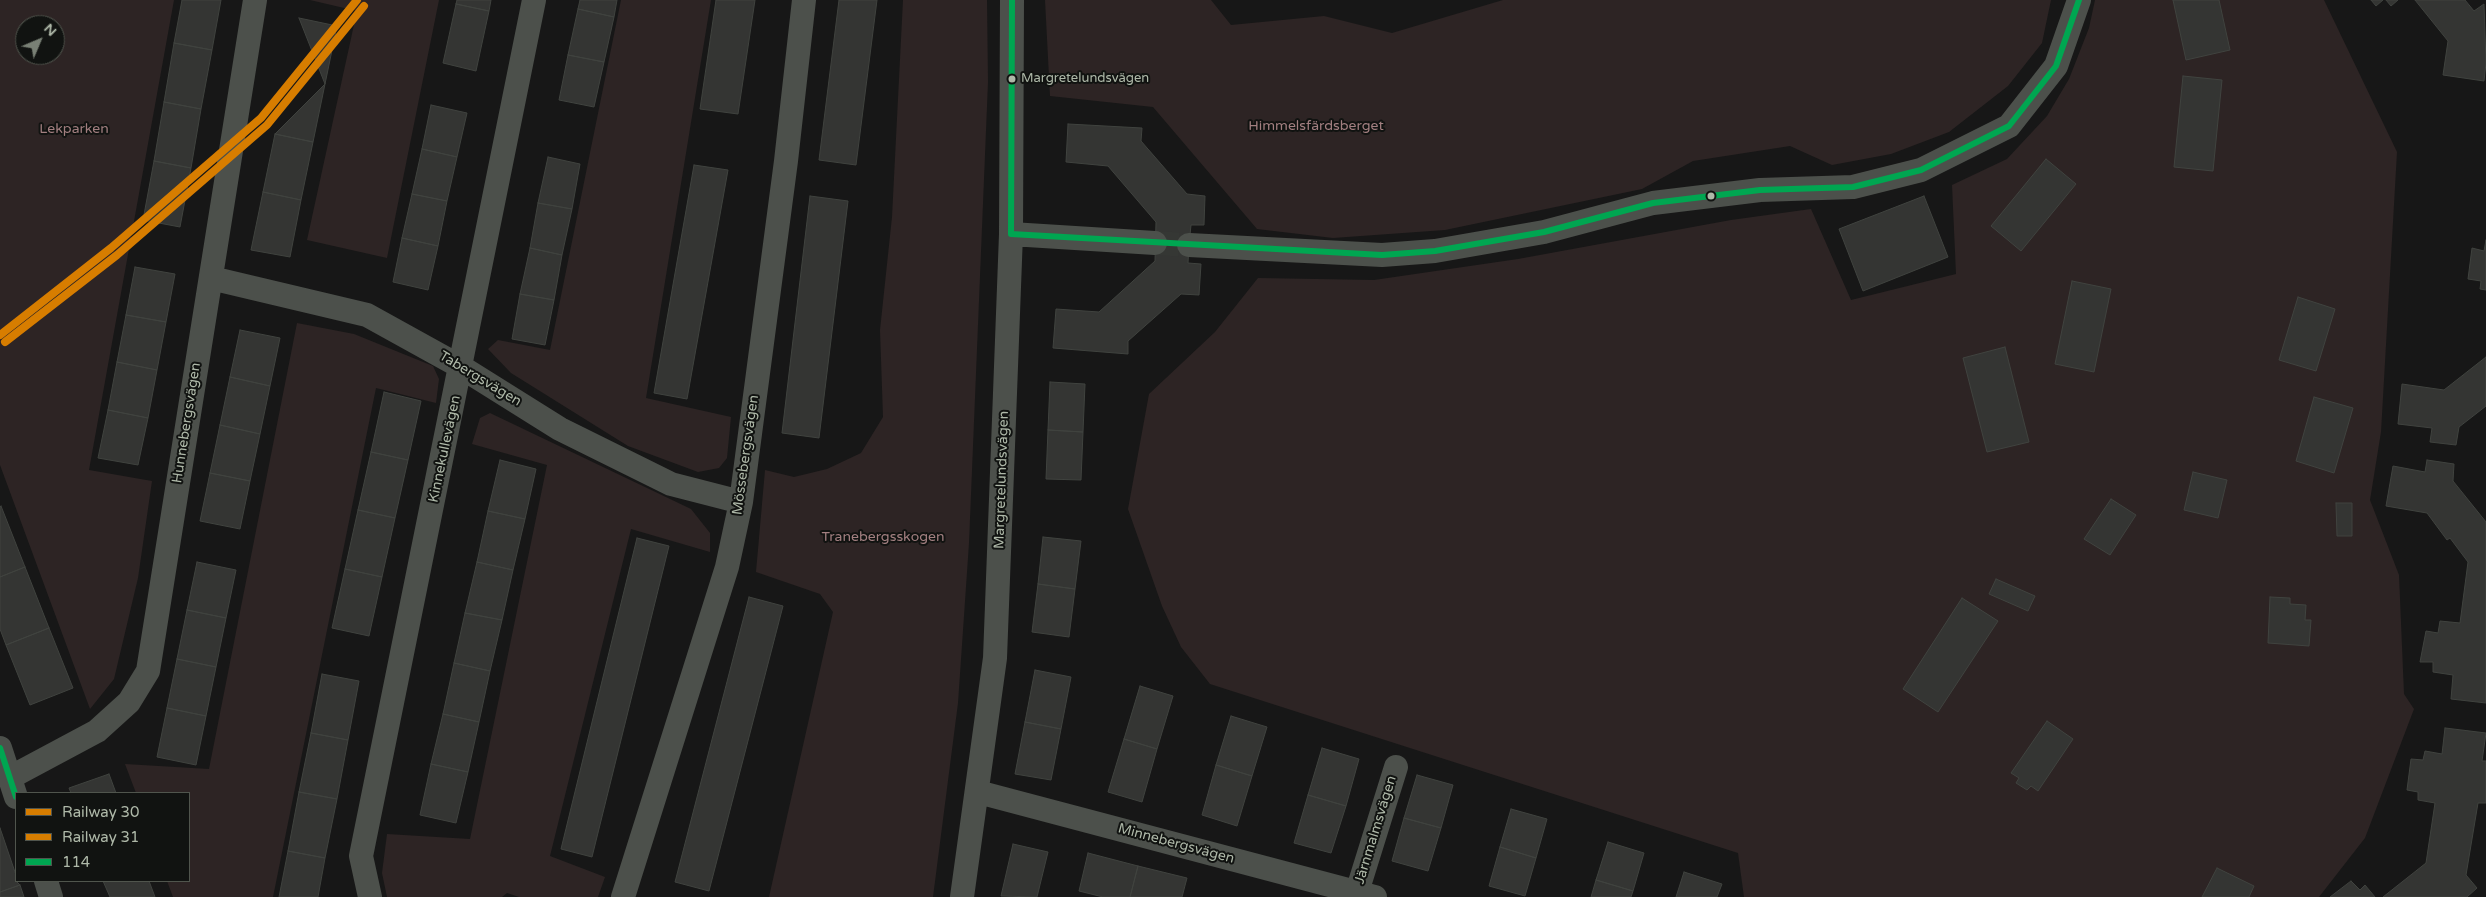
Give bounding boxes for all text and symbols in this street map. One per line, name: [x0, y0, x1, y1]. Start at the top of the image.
north arrow: [15, 15, 65, 65]
text: N: [40, 20, 60, 40]
place label: Margretelundsvägen: [1021, 71, 1149, 87]
marker: Margretelundsvägen: [1007, 74, 1017, 84]
park label: Himmelsfärdsberget: [1248, 118, 1384, 134]
park label: Lekparken: [39, 121, 109, 137]
unlabelled marker: [1706, 191, 1716, 201]
street label: Tabergsvägen: [436, 348, 524, 410]
street label: Hunnebergsvägen: [169, 362, 205, 484]
street label: Kinnekullevägen: [425, 394, 465, 504]
street label: Mössebergsvägen: [729, 394, 763, 516]
street label: Margretelundsvägen: [991, 411, 1013, 549]
park label: Tranebergsskogen: [822, 529, 944, 545]
street label: Järnmalmsvägen: [1352, 774, 1400, 886]
legend: [15, 792, 190, 882]
text: Railway 30: [62, 803, 139, 821]
street label: Minnebergsvägen: [1116, 820, 1236, 868]
text: Railway 31: [62, 828, 139, 846]
text: 114: [62, 853, 90, 871]

